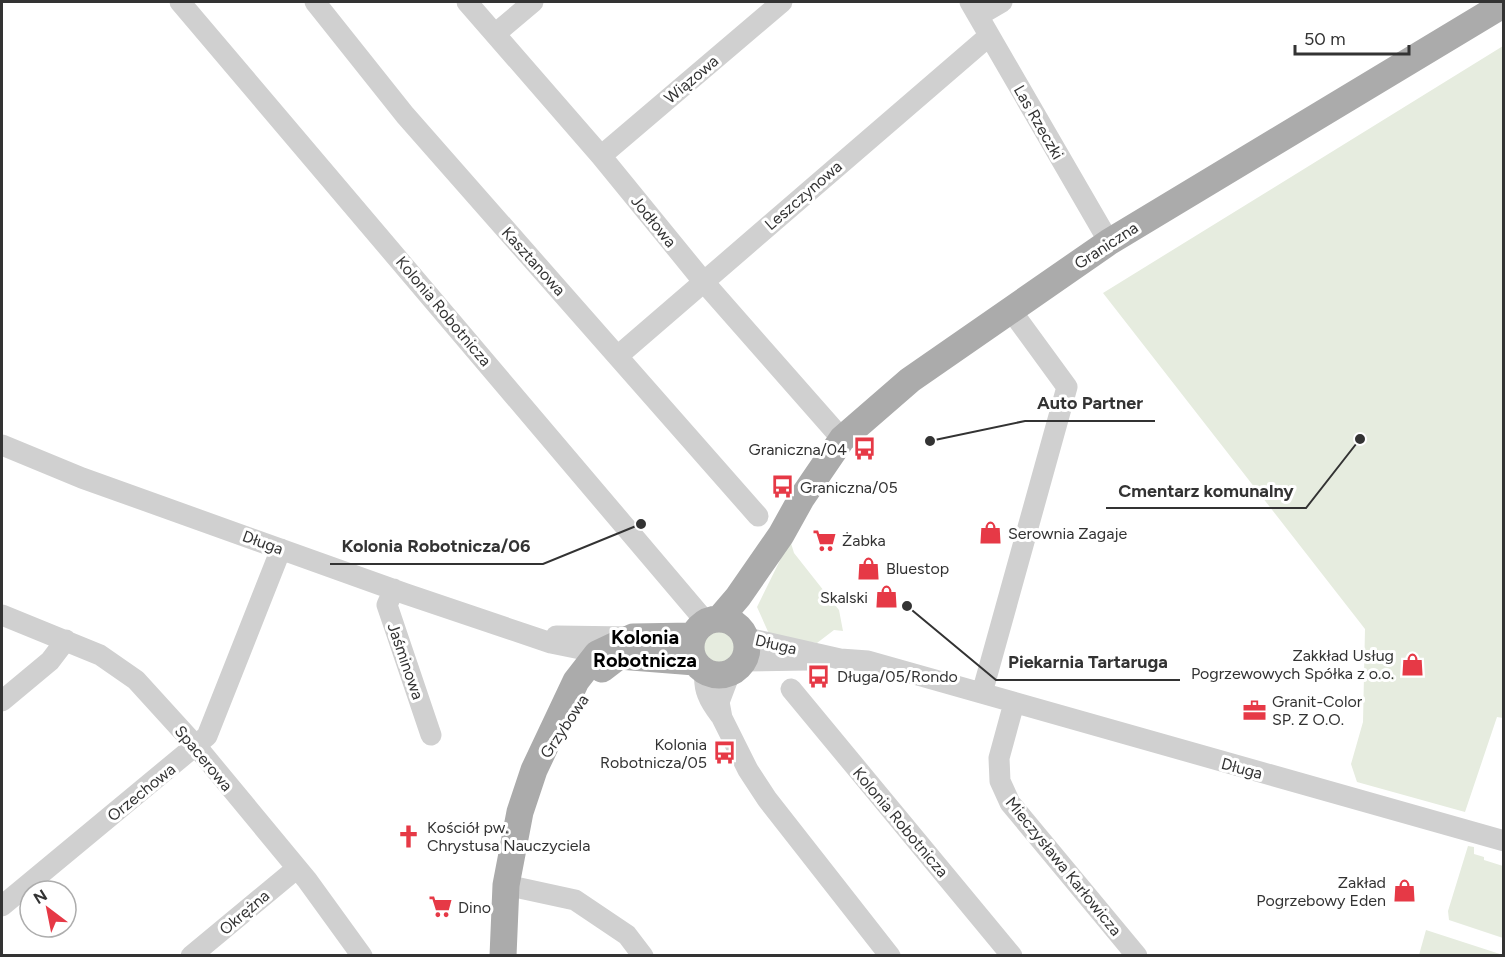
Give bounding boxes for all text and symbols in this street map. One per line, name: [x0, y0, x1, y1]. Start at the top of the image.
scale bar: [1295, 18, 1409, 56]
text: 50 m: [1304, 28, 1346, 50]
street label: Wiązowa: [660, 51, 722, 107]
street label: Las Rzeczki: [1010, 82, 1067, 163]
street label: Leszczynowa: [761, 157, 846, 234]
street label: Jodłowa: [627, 192, 680, 251]
street label: Graniczna: [1071, 218, 1142, 273]
street label: Kasztanowa: [498, 223, 569, 300]
street label: Kolonia Robotnicza: [392, 252, 495, 370]
callout: Auto Partner: [1025, 385, 1155, 421]
text: Auto Partner: [1037, 392, 1143, 414]
bus stop icon: Graniczna/04: [852, 436, 878, 462]
place label: Graniczna/04: [749, 440, 847, 459]
callout: Cmentarz komunalny: [1106, 472, 1306, 508]
bus stop icon: Graniczna/05: [769, 474, 795, 500]
place label: Graniczna/05: [800, 478, 898, 497]
text: Cmentarz komunalny: [1118, 480, 1294, 502]
shop icon: Serownia Zagaje: [977, 520, 1003, 546]
place label: Serownia Zagaje: [1008, 524, 1128, 543]
street label: Długa: [240, 526, 286, 559]
supermarket icon: Żabka: [811, 527, 837, 553]
callout: Kolonia Robotnicza/06: [330, 528, 543, 564]
place label: Żabka: [842, 531, 886, 550]
text: Kolonia Robotnicza/06: [342, 535, 530, 557]
shop icon: Bluestop: [855, 555, 881, 581]
place label: Bluestop: [886, 559, 949, 578]
shop icon: Skalski: [873, 584, 899, 610]
place label: Skalski: [820, 588, 868, 607]
street label: Jaśminowa: [384, 620, 427, 702]
district label: Kolonia Robotnicza: [593, 625, 697, 672]
street label: Długa: [753, 631, 798, 658]
callout: Piekarnia Tartaruga: [996, 644, 1180, 680]
place label: Zakkład Usług Pogrzewowych Spółka z o.o.: [1191, 646, 1394, 683]
text: Piekarnia Tartaruga: [1008, 651, 1168, 673]
shop icon: Zakkład Usług Pogrzewowych Spółka z o.o.: [1399, 651, 1425, 677]
bus stop icon: Długa/05/Rondo: [806, 663, 832, 689]
place label: Długa/05/Rondo: [837, 667, 958, 686]
street label: Grzybowa: [536, 691, 593, 762]
place label: Granit-Color SP. Z O.O.: [1272, 692, 1363, 729]
office icon: Granit-Color SP. Z O.O.: [1241, 697, 1267, 723]
street label: Spacerowa: [171, 722, 237, 795]
place label: Kolonia Robotnicza/05: [600, 735, 707, 772]
bus stop icon: Kolonia Robotnicza/05: [712, 740, 738, 766]
street label: Długa: [1219, 754, 1265, 783]
street label: Orzechowa: [104, 759, 179, 825]
street label: Kolonia Robotnicza: [849, 763, 952, 881]
street label: Mieczysława Karłowicza: [1002, 793, 1125, 940]
place label: Kościół pw. Chrystusa Nauczyciela: [427, 818, 590, 855]
church icon: Kościół pw. Chrystusa Nauczyciela: [396, 823, 422, 849]
place label: Zakład Pogrzebowy Eden: [1256, 873, 1386, 910]
shop icon: Zakład Pogrzebowy Eden: [1391, 878, 1417, 904]
north arrow: [18, 879, 78, 939]
text: N: [30, 885, 51, 908]
street label: Okrężna: [216, 886, 273, 939]
supermarket icon: Dino: [427, 894, 453, 920]
place label: Dino: [458, 898, 491, 917]

